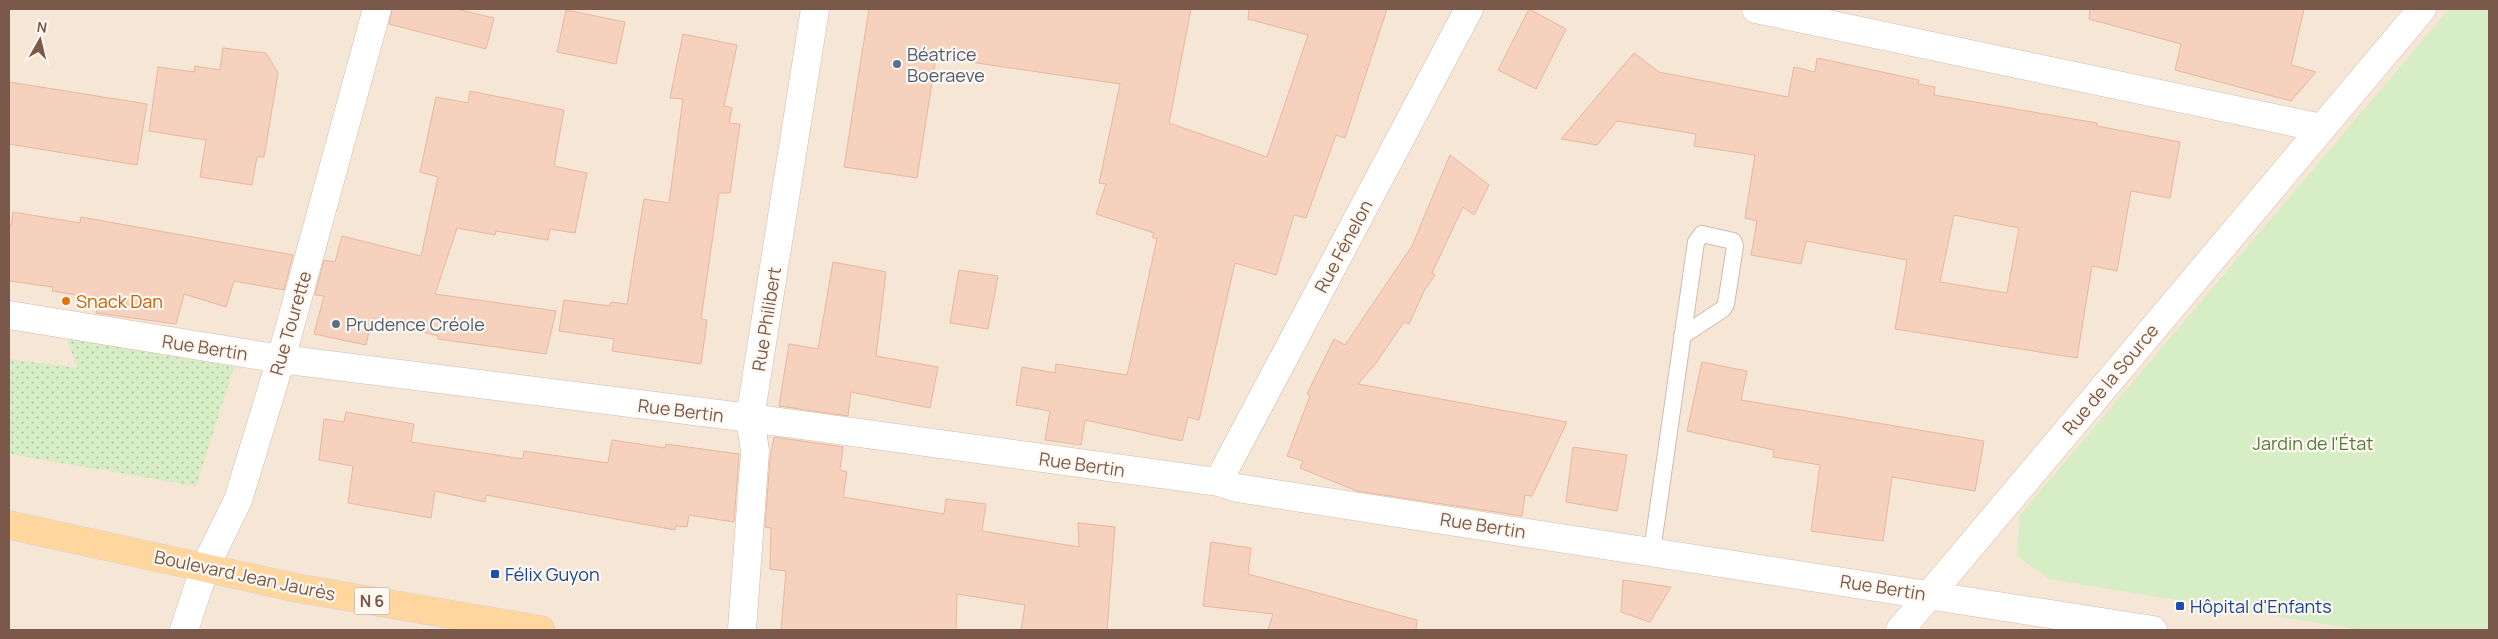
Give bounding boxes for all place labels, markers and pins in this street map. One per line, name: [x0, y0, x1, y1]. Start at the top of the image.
place label: Béatrice Boeraeve: [907, 42, 985, 87]
marker: Béatrice Boeraeve: [891, 58, 903, 70]
place label: Snack Dan: [76, 289, 163, 313]
marker: Snack Dan: [60, 295, 72, 307]
place label: Prudence Créole: [346, 312, 485, 336]
marker: Prudence Créole: [330, 318, 342, 330]
place label: Félix Guyon: [505, 562, 600, 586]
marker: Félix Guyon: [489, 568, 501, 580]
place label: Hôpital d'Enfants: [2190, 594, 2332, 618]
marker: Hôpital d'Enfants: [2174, 600, 2186, 612]

